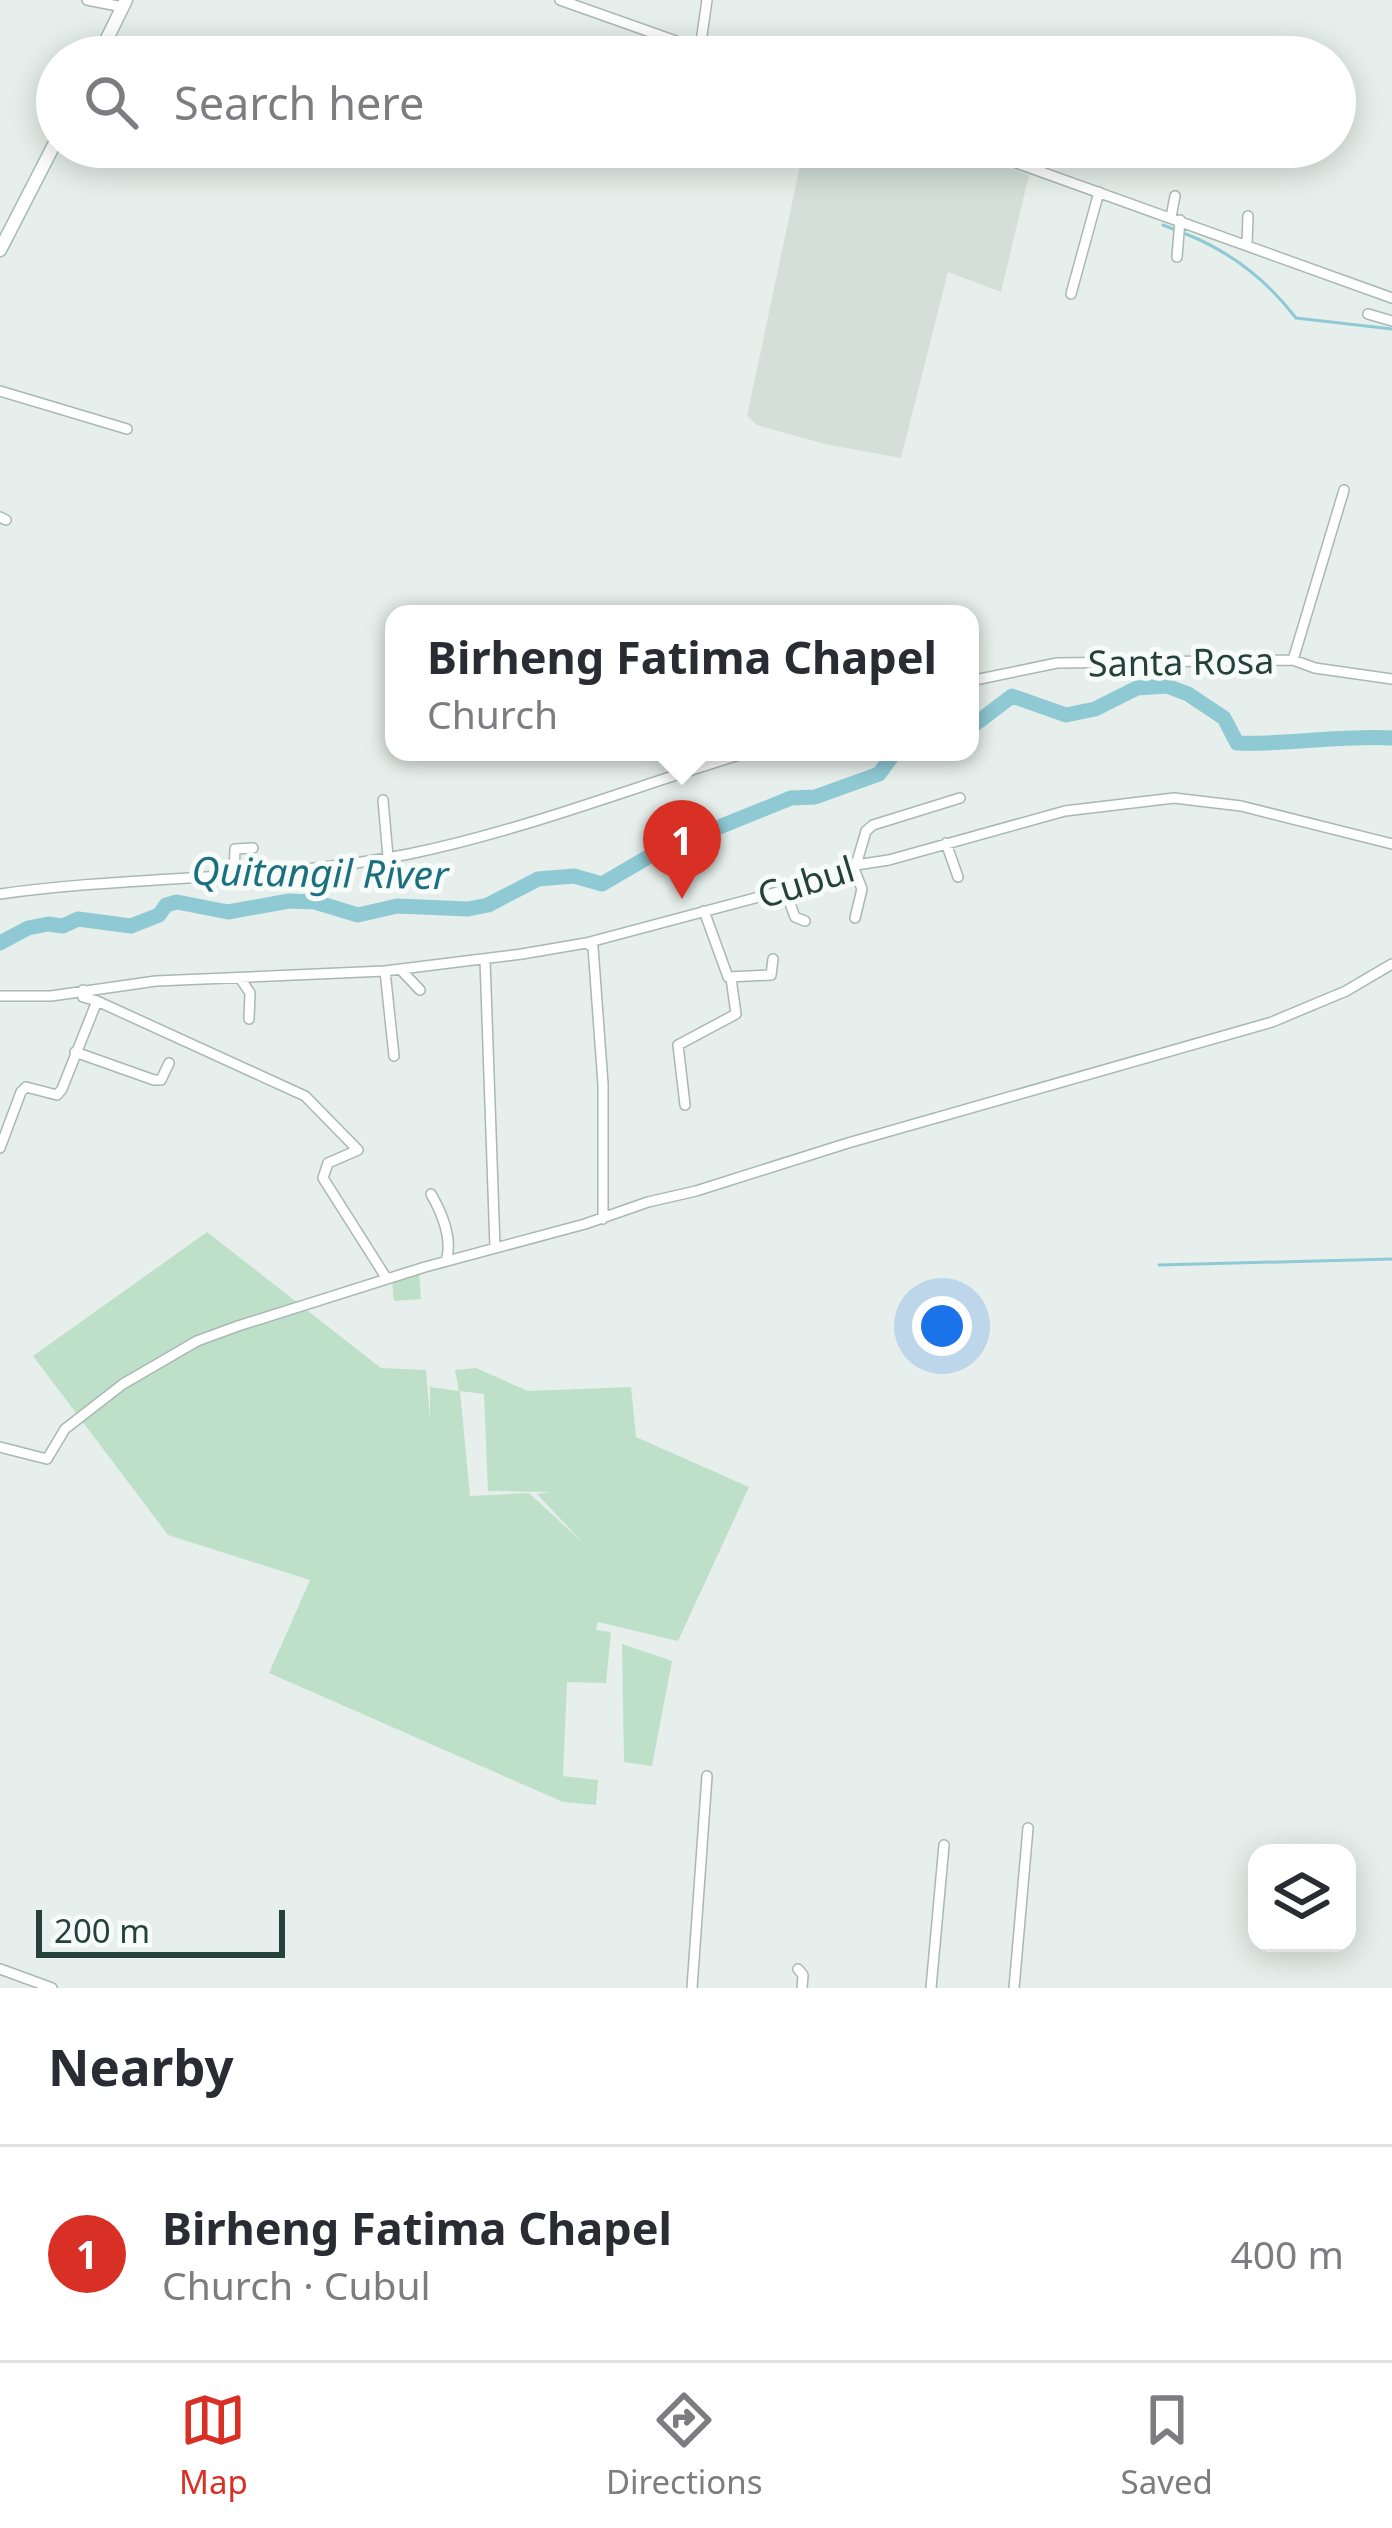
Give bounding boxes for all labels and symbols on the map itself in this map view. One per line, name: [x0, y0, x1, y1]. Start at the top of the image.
street label: Santa Rosa: [1087, 635, 1275, 688]
pin: 1: [643, 800, 721, 899]
water label: Quitangil River: [191, 843, 450, 900]
street label: Cubul: [752, 844, 860, 919]
your location: [912, 1296, 972, 1356]
scale bar: [36, 1904, 285, 1957]

